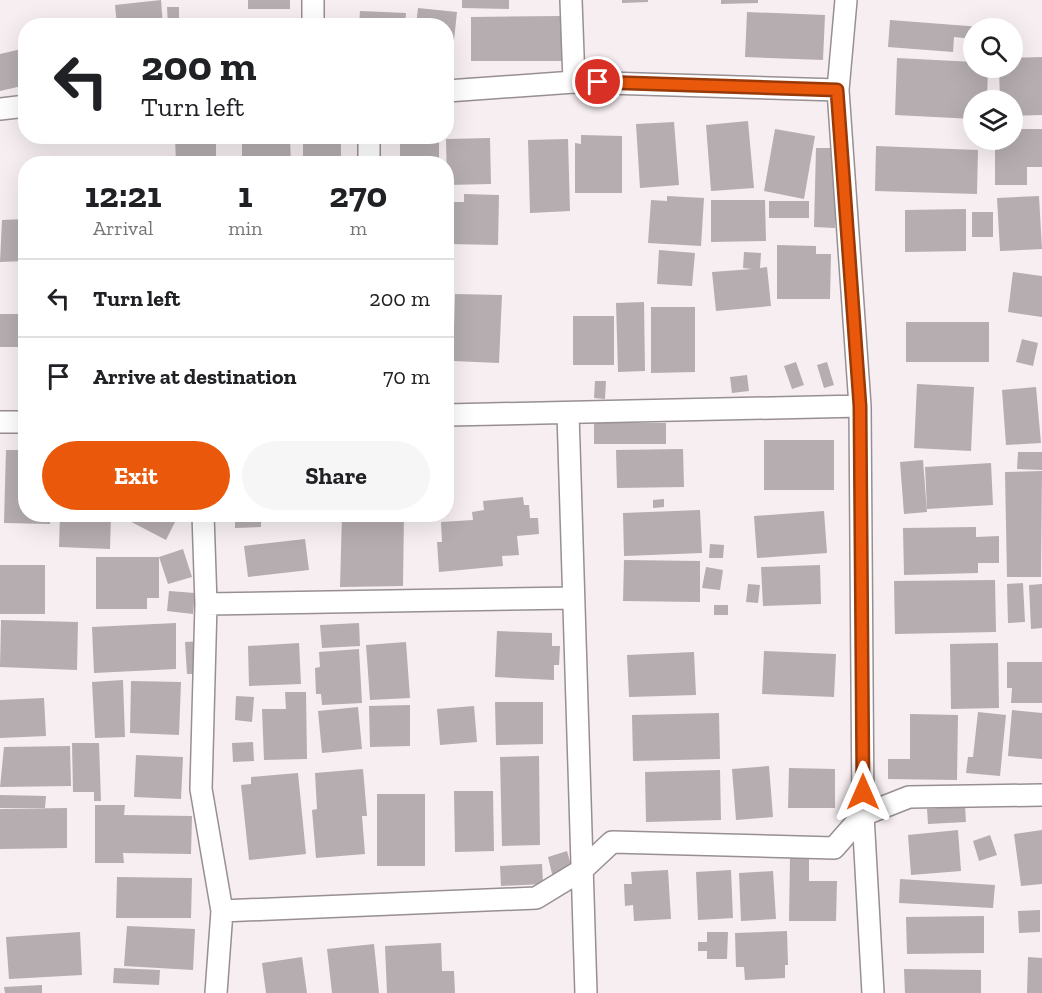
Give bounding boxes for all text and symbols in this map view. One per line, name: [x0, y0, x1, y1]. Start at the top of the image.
map controls: [963, 18, 1023, 150]
button: search: [963, 18, 1023, 78]
text: 200 m: [141, 40, 257, 91]
icon: left: [42, 42, 120, 120]
pin: [572, 56, 623, 107]
icon: arrive: [581, 65, 614, 98]
button: layers: [963, 90, 1023, 150]
text: Turn left: [141, 91, 244, 123]
text: 12:21: [85, 173, 161, 216]
text: 1: [238, 173, 253, 216]
text: 270: [329, 173, 387, 216]
text: Arrival: [93, 216, 153, 240]
text: min: [228, 216, 263, 240]
text: m: [350, 216, 367, 240]
icon: left: [42, 282, 75, 315]
text: Turn left: [93, 285, 180, 312]
text: 200 m: [369, 285, 430, 312]
icon: arrive: [42, 360, 75, 393]
text: Arrive at destination: [93, 363, 296, 390]
text: 70 m: [383, 363, 430, 390]
button: Exit: [42, 441, 230, 510]
button: Share: [242, 441, 430, 510]
position arrow: [831, 760, 895, 824]

